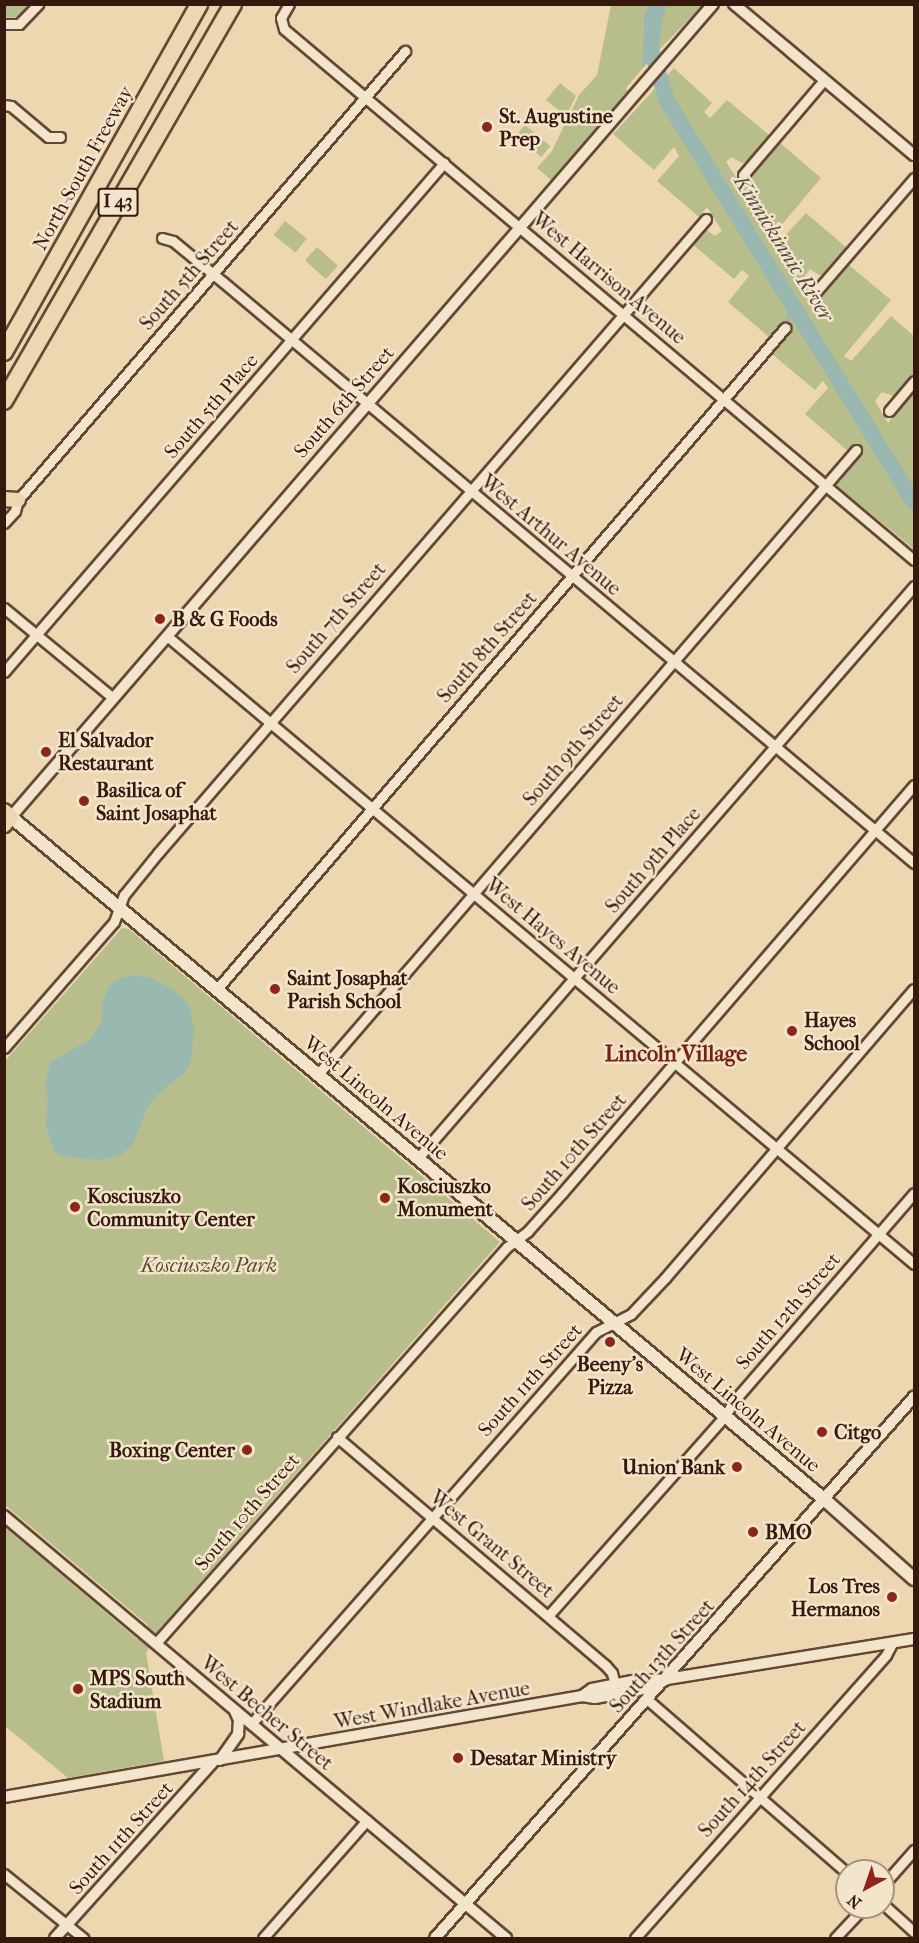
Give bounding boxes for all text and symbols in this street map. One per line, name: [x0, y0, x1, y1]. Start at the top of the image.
street label: North-South Freeway: [28, 82, 138, 254]
place label: St. Augustine Prep: [499, 104, 613, 151]
marker: St. Augustine Prep: [480, 120, 494, 134]
water label: Kinnickinnic River: [729, 170, 839, 326]
road number: I 43: [97, 187, 139, 217]
street label: West Harrison Avenue: [527, 207, 691, 349]
street label: South 5th Street: [135, 215, 243, 335]
street label: South 6th Street: [289, 341, 399, 463]
street label: South 5th Place: [159, 349, 263, 463]
street label: West Arthur Avenue: [476, 469, 626, 601]
street label: South 7th Street: [281, 558, 391, 678]
street label: South 8th Street: [432, 586, 542, 708]
place label: B & G Foods: [172, 607, 278, 631]
marker: B & G Foods: [153, 612, 167, 626]
street label: South 9th Street: [518, 689, 628, 811]
place label: El Salvador Restaurant: [58, 728, 154, 775]
marker: El Salvador Restaurant: [39, 745, 53, 759]
place label: Basilica of Saint Josaphat: [96, 778, 217, 825]
marker: Basilica of Saint Josaphat: [77, 794, 91, 808]
street label: South 9th Place: [600, 802, 706, 918]
street label: West Hayes Avenue: [481, 873, 625, 999]
place label: Saint Josaphat Parish School: [287, 966, 408, 1013]
marker: Saint Josaphat Parish School: [268, 982, 282, 996]
place label: Hayes School: [804, 1008, 860, 1055]
marker: Hayes School: [785, 1024, 799, 1038]
street label: West Lincoln Avenue: [299, 1031, 453, 1165]
district label: Lincoln Village: [605, 1042, 747, 1068]
street label: South 10th Street: [516, 1088, 632, 1216]
place label: Kosciuszko Monument: [397, 1174, 493, 1221]
place label: Kosciuszko Community Center: [87, 1184, 255, 1231]
marker: Kosciuszko Monument: [378, 1191, 392, 1205]
marker: Kosciuszko Community Center: [68, 1200, 82, 1214]
street label: South 12th Street: [731, 1248, 845, 1374]
park label: Kosciuszko Park: [141, 1253, 277, 1277]
street label: South 11th Street: [473, 1318, 587, 1442]
marker: Beeny's Pizza: [603, 1335, 617, 1349]
street label: West Lincoln Avenue: [671, 1343, 825, 1477]
place label: Beeny's Pizza: [577, 1352, 643, 1399]
place label: Citgo: [834, 1420, 881, 1444]
marker: Citgo: [815, 1425, 829, 1439]
place label: Boxing Center: [109, 1438, 235, 1462]
marker: Boxing Center: [240, 1443, 254, 1457]
street label: South 10th Street: [189, 1448, 305, 1576]
place label: Union Bank: [622, 1455, 725, 1479]
marker: Union Bank: [730, 1460, 744, 1474]
street label: West Grant Street: [425, 1485, 559, 1603]
place label: BMO: [765, 1520, 812, 1544]
marker: BMO: [746, 1525, 760, 1539]
place label: Los Tres Hermanos: [791, 1574, 880, 1621]
marker: Los Tres Hermanos: [885, 1590, 899, 1604]
street label: South 13th Street: [605, 1594, 719, 1718]
street label: West Becher Street: [196, 1651, 338, 1775]
place label: MPS South Stadium: [90, 1666, 185, 1713]
street label: West Windlake Avenue: [332, 1676, 532, 1734]
marker: MPS South Stadium: [71, 1682, 85, 1696]
street label: South 14th Street: [693, 1716, 811, 1842]
place label: Desatar Ministry: [470, 1746, 616, 1770]
marker: Desatar Ministry: [451, 1751, 465, 1765]
street label: South 11th Street: [64, 1776, 178, 1900]
north arrow: [835, 1859, 895, 1919]
text: N: [844, 1890, 865, 1913]

